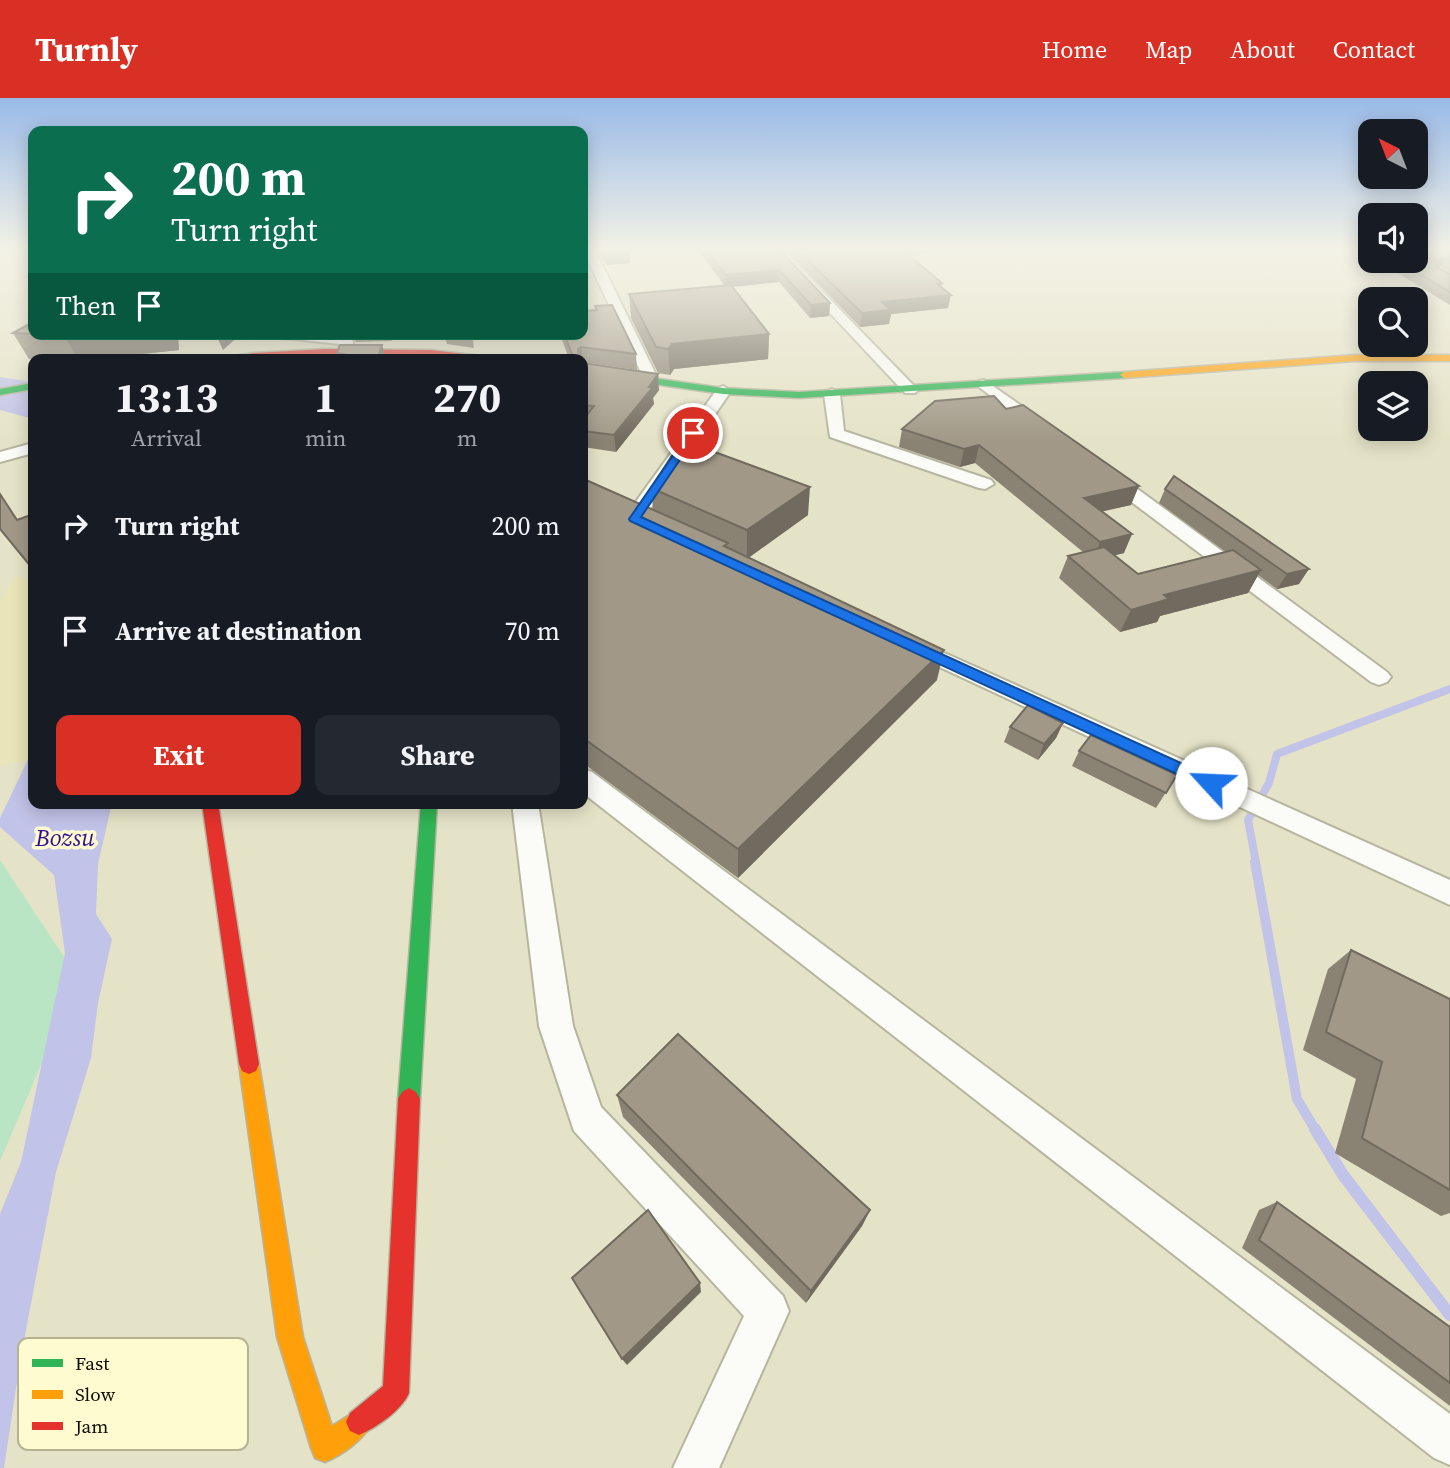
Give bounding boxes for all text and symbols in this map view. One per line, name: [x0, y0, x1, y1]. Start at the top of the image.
text: Turnly: [35, 27, 138, 72]
text: Home: [1042, 33, 1107, 66]
text: Map: [1145, 33, 1192, 66]
text: About: [1230, 33, 1295, 66]
text: Contact: [1333, 33, 1415, 66]
north arrow: [1358, 119, 1428, 189]
map controls: [1358, 119, 1428, 441]
text: 200 m: [171, 144, 306, 211]
icon: right: [56, 154, 147, 245]
button: sound: [1358, 203, 1428, 273]
text: Turn right: [171, 208, 317, 252]
icon: arrive: [130, 287, 168, 325]
button: search: [1358, 287, 1428, 357]
text: Then: [56, 288, 116, 324]
text: 13:13: [115, 368, 218, 426]
text: 1: [314, 368, 337, 426]
text: 270: [433, 368, 501, 426]
button: layers: [1358, 371, 1428, 441]
pin: [663, 403, 723, 463]
icon: arrive: [674, 414, 712, 452]
text: Arrival: [131, 422, 202, 454]
text: min: [305, 422, 346, 454]
text: m: [457, 422, 478, 454]
icon: right: [56, 507, 94, 545]
text: Turn right: [115, 508, 239, 544]
text: 200 m: [492, 508, 560, 544]
icon: arrive: [56, 612, 94, 650]
text: Arrive at destination: [115, 613, 362, 649]
text: 70 m: [505, 613, 560, 649]
button: Exit: [56, 715, 301, 795]
button: Share: [315, 715, 560, 795]
position arrow: [1174, 746, 1248, 820]
water label: Bozsu: [34, 821, 95, 854]
legend: [18, 1338, 248, 1450]
text: Fast: [75, 1350, 110, 1376]
text: Slow: [75, 1381, 116, 1407]
text: Jam: [74, 1413, 108, 1439]

